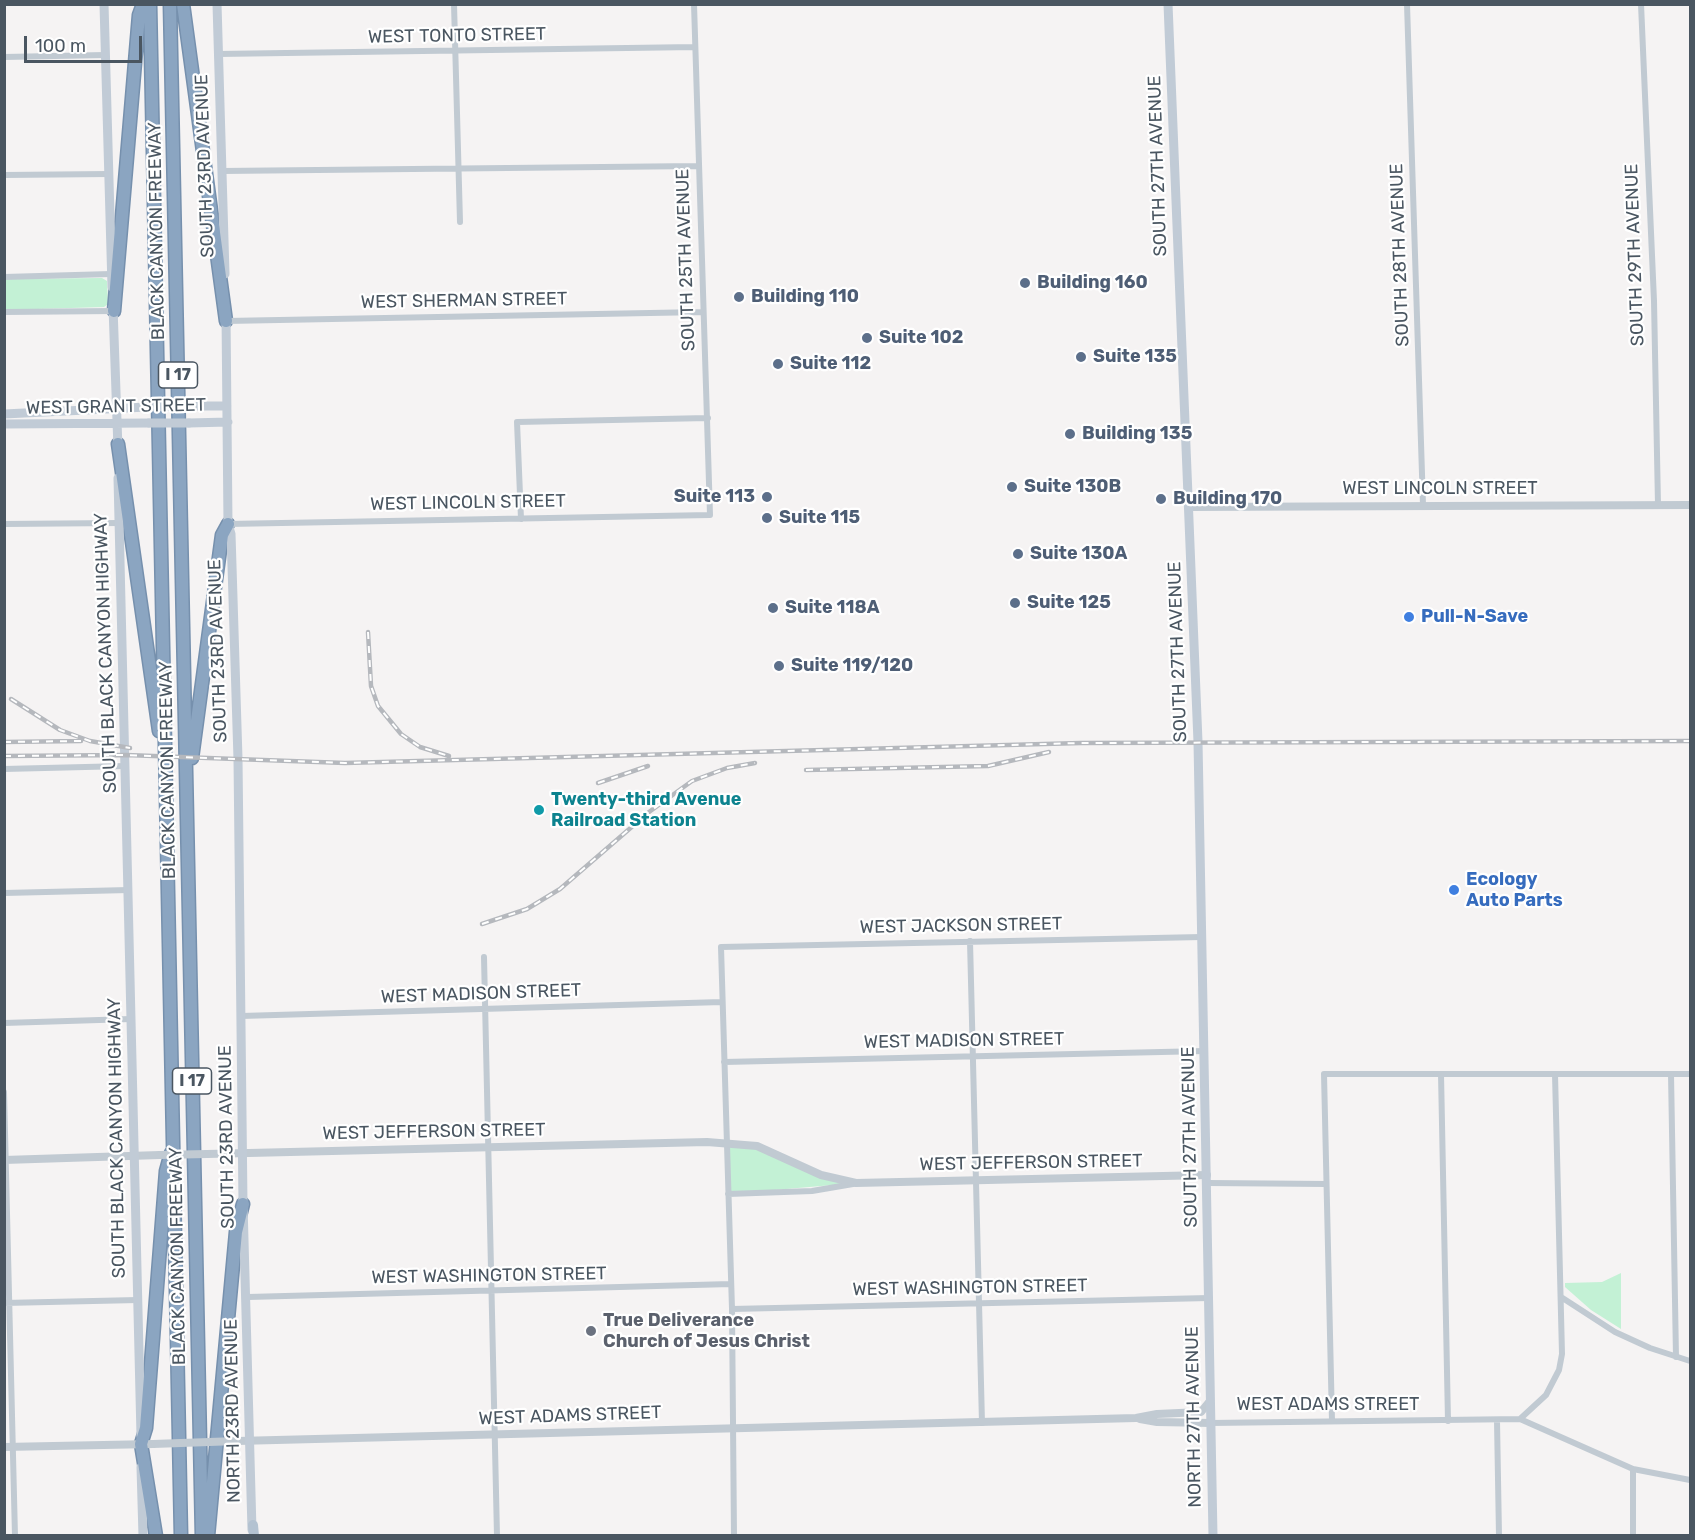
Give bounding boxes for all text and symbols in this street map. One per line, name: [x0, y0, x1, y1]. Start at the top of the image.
scale bar: [27, 24, 146, 62]
street label: WEST TONTO STREET: [368, 24, 546, 48]
text: 100 m: [35, 35, 86, 57]
street label: SOUTH 23RD AVENUE: [191, 74, 219, 258]
street label: SOUTH 27TH AVENUE: [1144, 75, 1172, 257]
street label: BLACK CANYON FREEWAY: [144, 122, 170, 340]
street label: SOUTH 28TH AVENUE: [1386, 163, 1414, 347]
street label: SOUTH 29TH AVENUE: [1621, 163, 1649, 347]
street label: SOUTH 25TH AVENUE: [672, 168, 700, 352]
place label: Building 160: [1037, 272, 1148, 294]
marker: Building 160: [1018, 276, 1032, 290]
place label: Building 110: [751, 286, 859, 308]
street label: WEST SHERMAN STREET: [360, 288, 568, 314]
marker: Building 110: [732, 290, 746, 304]
place label: Suite 102: [879, 327, 963, 349]
marker: Suite 102: [860, 331, 874, 345]
place label: Suite 135: [1093, 346, 1177, 368]
marker: Suite 135: [1074, 350, 1088, 364]
place label: Suite 112: [790, 353, 871, 375]
marker: Suite 112: [771, 357, 785, 371]
road number: I 17: [158, 362, 198, 388]
street label: WEST GRANT STREET: [26, 395, 206, 419]
place label: Building 135: [1082, 423, 1192, 445]
marker: Building 135: [1063, 427, 1077, 441]
place label: Suite 130B: [1024, 476, 1121, 498]
street label: WEST LINCOLN STREET: [1342, 478, 1538, 500]
marker: Suite 130B: [1005, 480, 1019, 494]
place label: Suite 113: [674, 486, 755, 508]
place label: Building 170: [1173, 488, 1282, 510]
street label: WEST LINCOLN STREET: [370, 490, 566, 516]
marker: Suite 113: [760, 490, 774, 504]
marker: Building 170: [1154, 492, 1168, 506]
place label: Suite 115: [779, 507, 860, 529]
marker: Suite 115: [760, 511, 774, 525]
street label: SOUTH BLACK CANYON HIGHWAY: [90, 512, 122, 794]
place label: Suite 130A: [1030, 543, 1127, 565]
marker: Suite 130A: [1011, 547, 1025, 561]
street label: SOUTH 23RD AVENUE: [204, 559, 232, 743]
street label: SOUTH 27TH AVENUE: [1164, 561, 1192, 743]
place label: Suite 125: [1027, 592, 1111, 614]
marker: Suite 125: [1008, 596, 1022, 610]
place label: Suite 118A: [785, 597, 880, 619]
marker: Suite 118A: [766, 601, 780, 615]
place label: Pull-N-Save: [1421, 606, 1528, 628]
marker: Pull-N-Save: [1402, 610, 1416, 624]
place label: Suite 119/120: [791, 655, 913, 677]
marker: Suite 119/120: [772, 659, 786, 673]
street label: BLACK CANYON FREEWAY: [155, 661, 181, 879]
place label: Twenty-third Avenue Railroad Station: [551, 789, 741, 832]
marker: Twenty-third Avenue Railroad Station: [532, 803, 546, 817]
place label: Ecology Auto Parts: [1466, 869, 1563, 912]
marker: Ecology Auto Parts: [1447, 883, 1461, 897]
street label: WEST JACKSON STREET: [860, 913, 1062, 939]
street label: WEST MADISON STREET: [380, 980, 582, 1008]
street label: SOUTH BLACK CANYON HIGHWAY: [104, 997, 130, 1279]
street label: WEST MADISON STREET: [863, 1028, 1065, 1054]
street label: SOUTH 23RD AVENUE: [215, 1045, 239, 1229]
street label: SOUTH 27TH AVENUE: [1178, 1046, 1202, 1228]
road number: I 17: [172, 1068, 212, 1094]
street label: WEST JEFFERSON STREET: [322, 1119, 546, 1145]
street label: BLACK CANYON FREEWAY: [165, 1147, 191, 1365]
street label: WEST JEFFERSON STREET: [919, 1150, 1143, 1176]
street label: WEST WASHINGTON STREET: [371, 1263, 607, 1289]
street label: WEST WASHINGTON STREET: [852, 1275, 1088, 1301]
place label: True Deliverance Church of Jesus Christ: [603, 1310, 810, 1352]
street label: NORTH 23RD AVENUE: [221, 1319, 245, 1503]
marker: True Deliverance Church of Jesus Christ: [584, 1324, 598, 1338]
street label: NORTH 27TH AVENUE: [1182, 1326, 1206, 1508]
street label: WEST ADAMS STREET: [1237, 1394, 1419, 1416]
street label: WEST ADAMS STREET: [478, 1402, 662, 1430]

